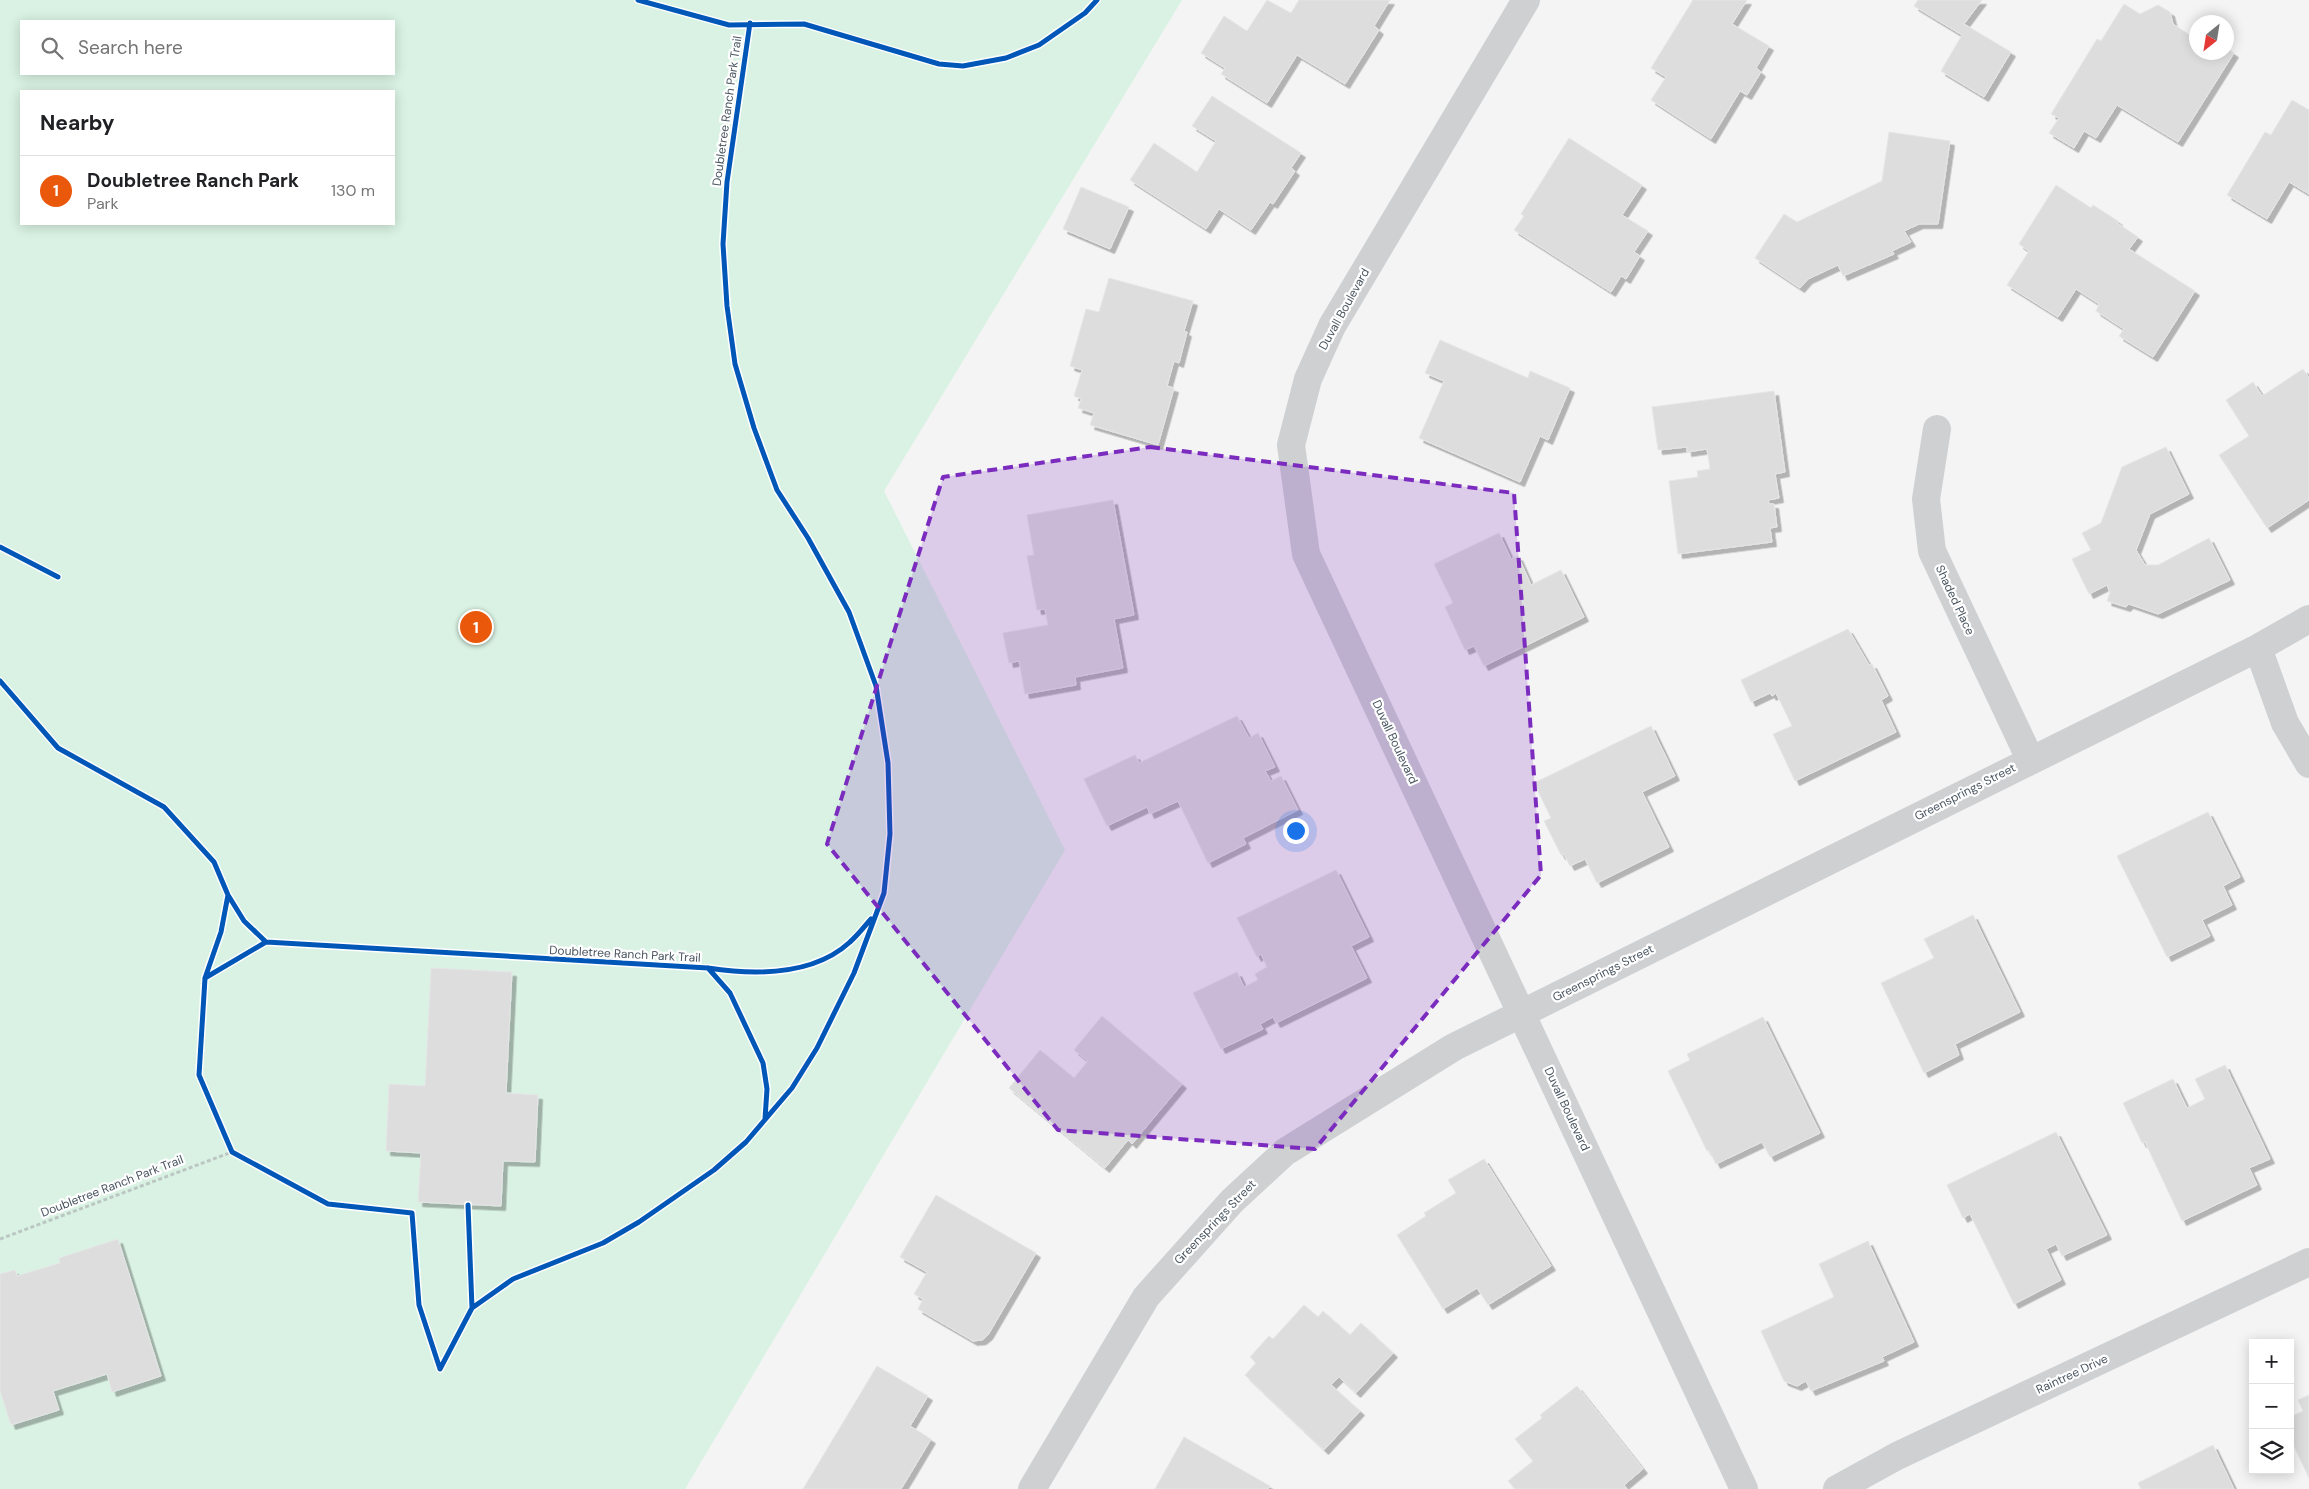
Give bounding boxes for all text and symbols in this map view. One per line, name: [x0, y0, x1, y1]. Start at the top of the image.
north arrow: [2189, 15, 2234, 60]
search box: [20, 20, 395, 75]
icon: search: [38, 34, 66, 62]
text: Search here: [78, 35, 183, 60]
street label: Doubletree Ranch Park Trail: [709, 35, 745, 187]
text: Nearby: [40, 109, 114, 137]
text: Doubletree Ranch Park: [87, 168, 299, 193]
text: 1: [53, 180, 59, 201]
text: 130 m: [331, 180, 375, 201]
text: Park: [87, 193, 119, 214]
street label: Duvall Boulevard: [1315, 265, 1373, 353]
street label: Shaded Place: [1932, 562, 1978, 638]
pin: 1: [460, 608, 492, 646]
street label: Duvall Boulevard: [1369, 697, 1421, 787]
street label: Greensprings Street: [1912, 759, 2019, 824]
your location: [1283, 818, 1309, 844]
street label: Greensprings Street: [1550, 940, 1657, 1005]
street label: Doubletree Ranch Park Trail: [549, 942, 701, 966]
street label: Duvall Boulevard: [1541, 1064, 1593, 1154]
street label: Doubletree Ranch Park Trail: [38, 1151, 186, 1221]
street label: Greensprings Street: [1171, 1176, 1260, 1268]
map controls: [2249, 1339, 2294, 1474]
button: +: [2249, 1339, 2294, 1384]
street label: Raintree Drive: [2034, 1350, 2111, 1398]
button: −: [2249, 1384, 2294, 1429]
button: layers: [2249, 1429, 2294, 1474]

